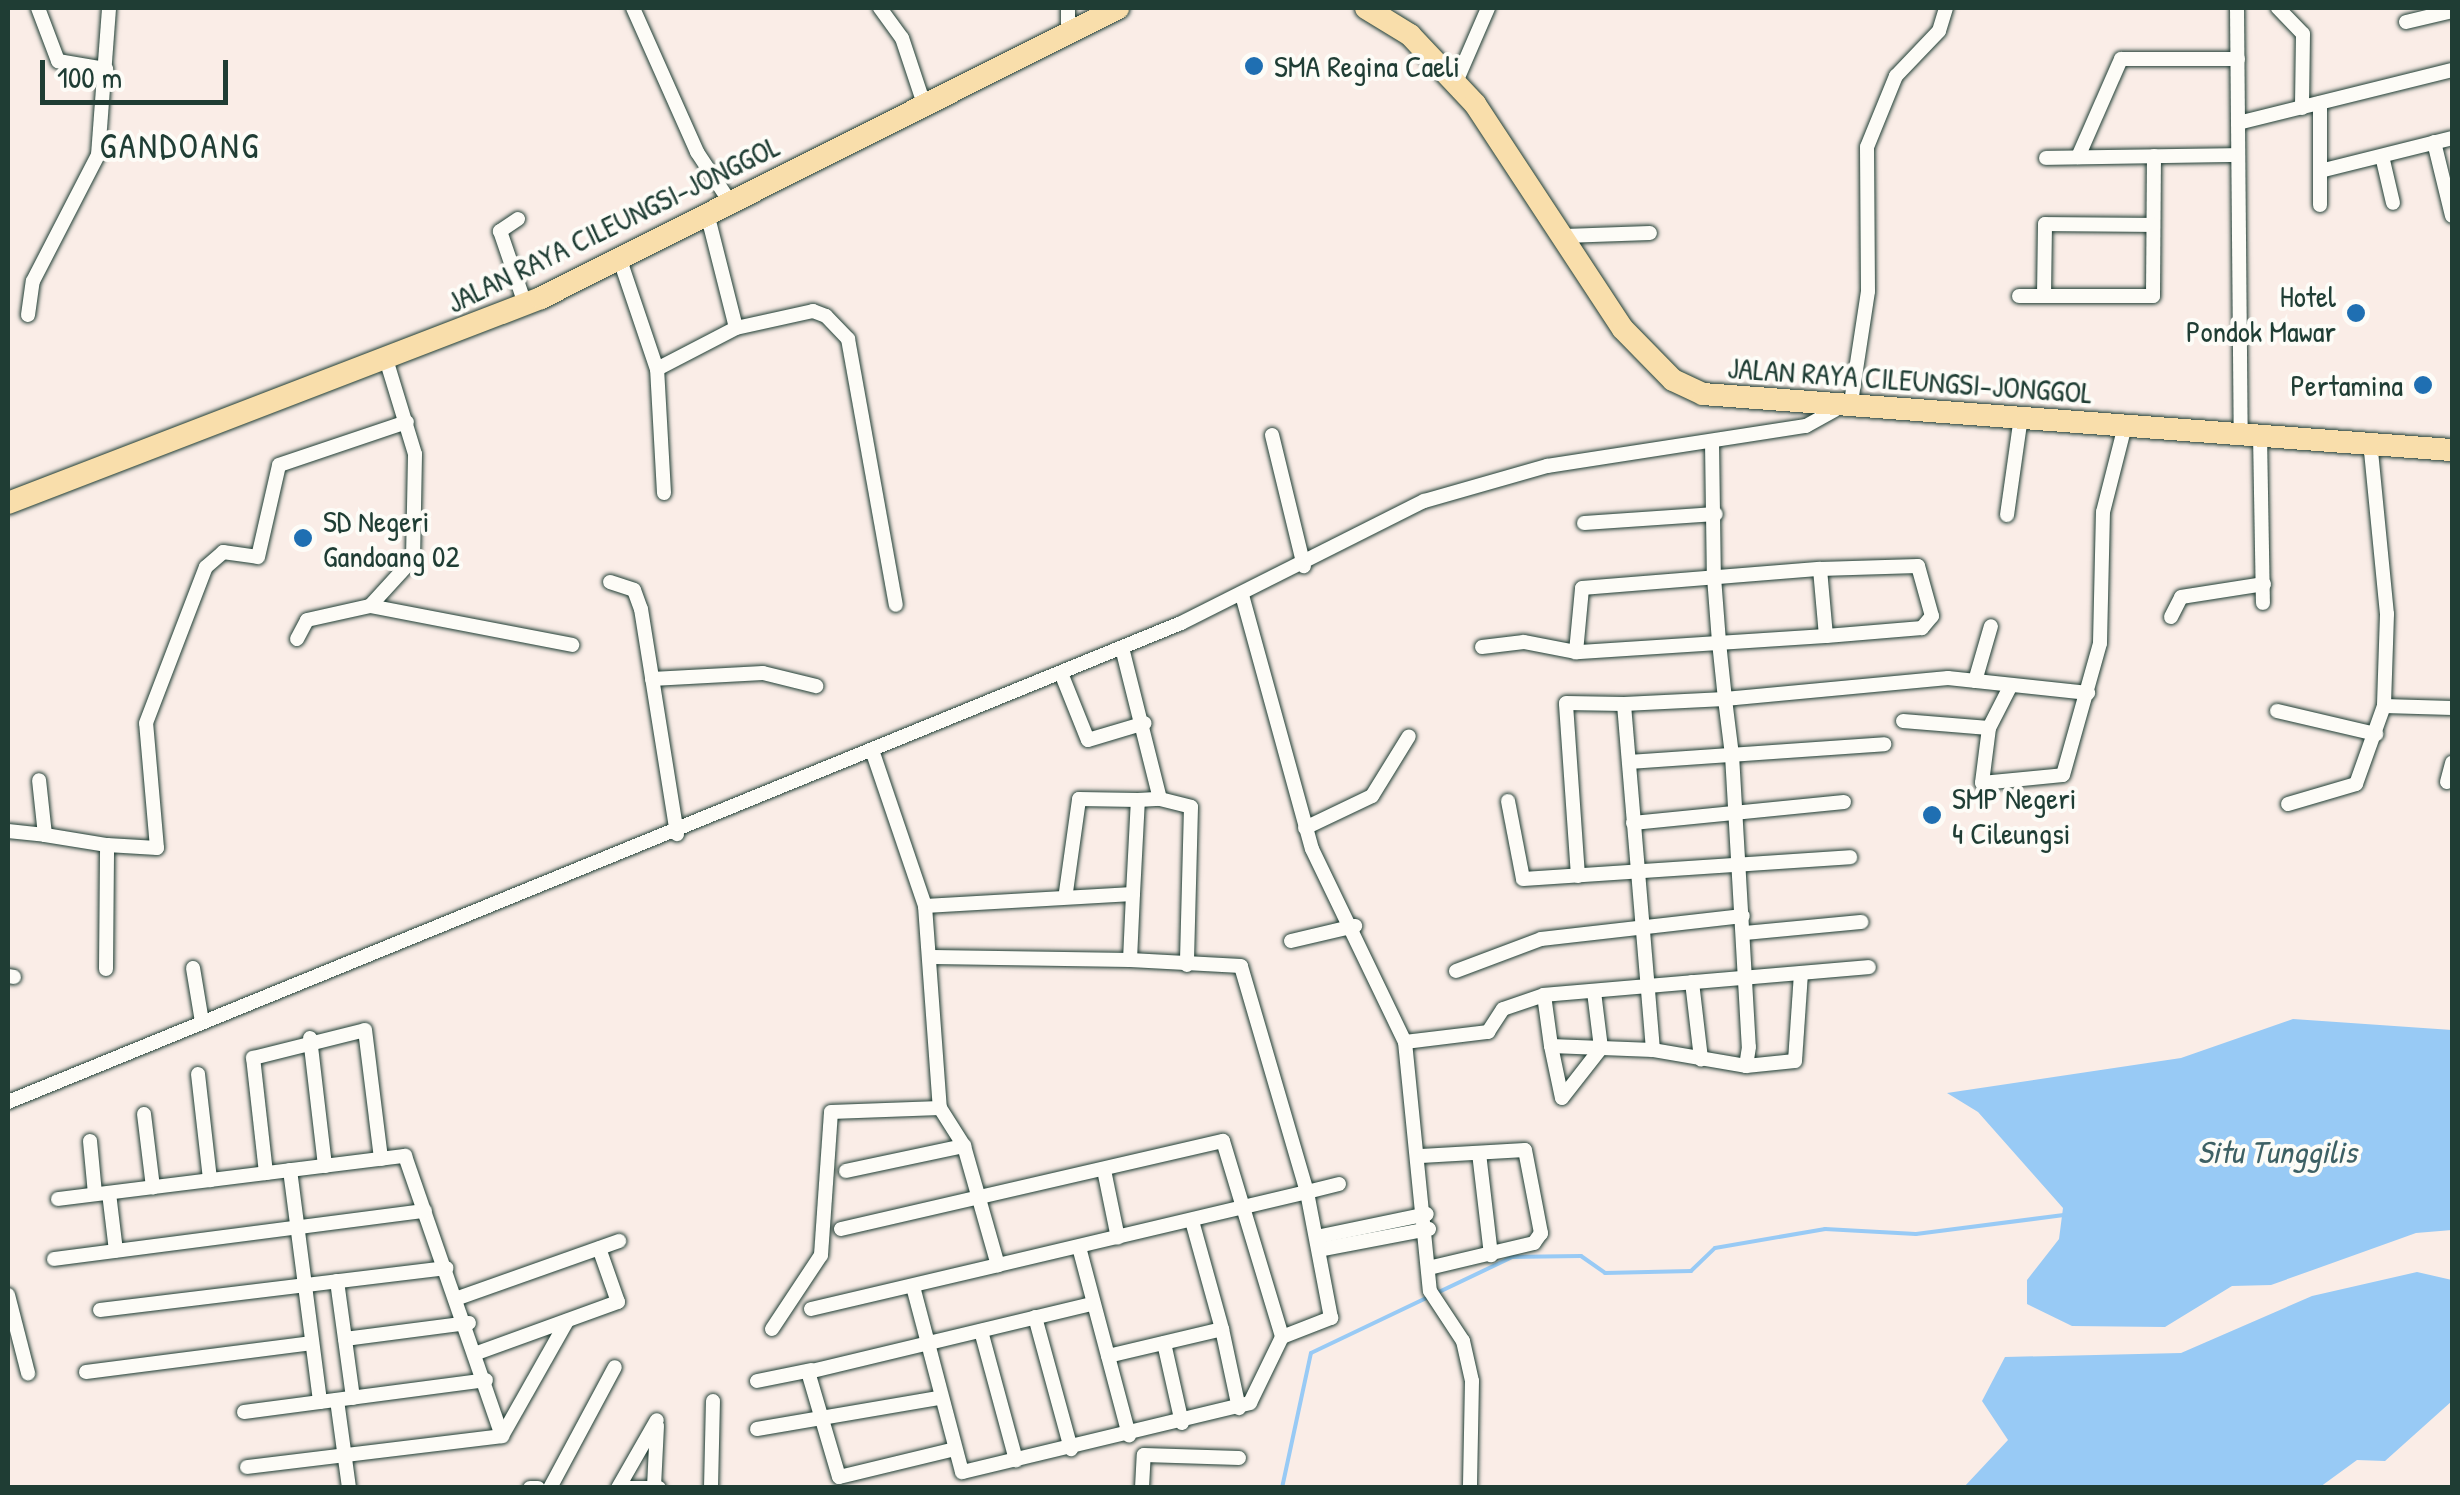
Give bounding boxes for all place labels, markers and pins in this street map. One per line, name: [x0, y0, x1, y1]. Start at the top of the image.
place label: SMA Regina Caeli: [1274, 48, 1460, 84]
marker: SMA Regina Caeli: [1243, 55, 1265, 77]
place label: Hotel Pondok Mawar: [2186, 278, 2336, 348]
marker: Hotel Pondok Mawar: [2345, 302, 2367, 324]
place label: Pertamina: [2291, 367, 2403, 403]
marker: Pertamina: [2412, 374, 2434, 396]
place label: SD Negeri Gandoang 02: [323, 503, 460, 574]
marker: SD Negeri Gandoang 02: [292, 527, 314, 549]
place label: SMP Negeri 4 Cileungsi: [1952, 780, 2076, 850]
marker: SMP Negeri 4 Cileungsi: [1921, 804, 1943, 826]

